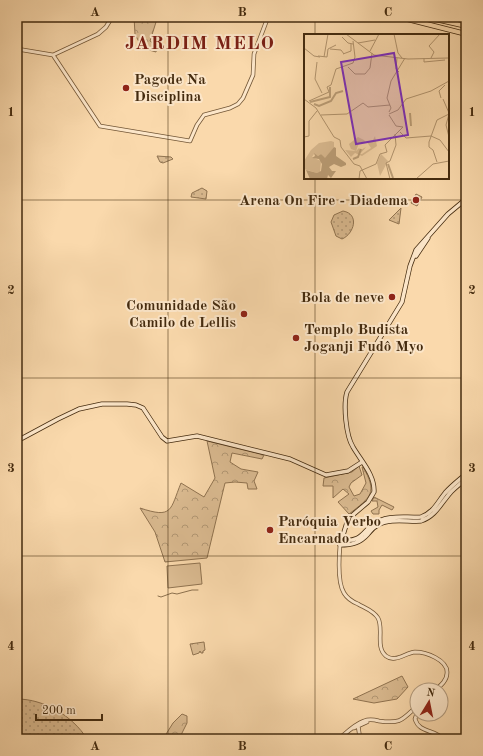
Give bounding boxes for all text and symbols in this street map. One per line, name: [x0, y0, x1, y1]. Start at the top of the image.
text: A: [90, 6, 100, 19]
text: B: [237, 6, 247, 19]
text: C: [384, 6, 392, 19]
inset map: [304, 34, 449, 179]
district label: JARDIM MELO: [125, 35, 275, 54]
place label: Pagode Na Disciplina: [134, 73, 206, 105]
marker: Pagode Na Disciplina: [121, 83, 131, 93]
text: 1: [7, 106, 15, 119]
text: 1: [468, 106, 476, 119]
place label: Arena On Fire - Diadema: [239, 194, 408, 209]
marker: Arena On Fire - Diadema: [411, 195, 421, 205]
text: 2: [7, 284, 15, 297]
text: 2: [468, 284, 476, 297]
place label: Bola de neve: [300, 291, 384, 306]
marker: Bola de neve: [387, 292, 397, 302]
place label: Comunidade São Camilo de Lellis: [126, 299, 236, 331]
marker: Comunidade São Camilo de Lellis: [239, 309, 249, 319]
place label: Templo Budista Joganji Fudô Myo: [304, 323, 424, 355]
marker: Templo Budista Joganji Fudô Myo: [291, 333, 301, 343]
text: 3: [7, 462, 15, 475]
text: 3: [468, 462, 476, 475]
place label: Paróquia Verbo Encarnado: [278, 515, 381, 547]
marker: Paróquia Verbo Encarnado: [265, 525, 275, 535]
text: 4: [7, 640, 15, 653]
text: 4: [468, 640, 476, 653]
north arrow: [409, 682, 449, 722]
text: N: [425, 687, 436, 700]
scale bar: [36, 696, 102, 722]
text: 200 m: [42, 705, 76, 717]
text: A: [90, 740, 100, 753]
text: B: [237, 740, 247, 753]
text: C: [384, 740, 392, 753]

